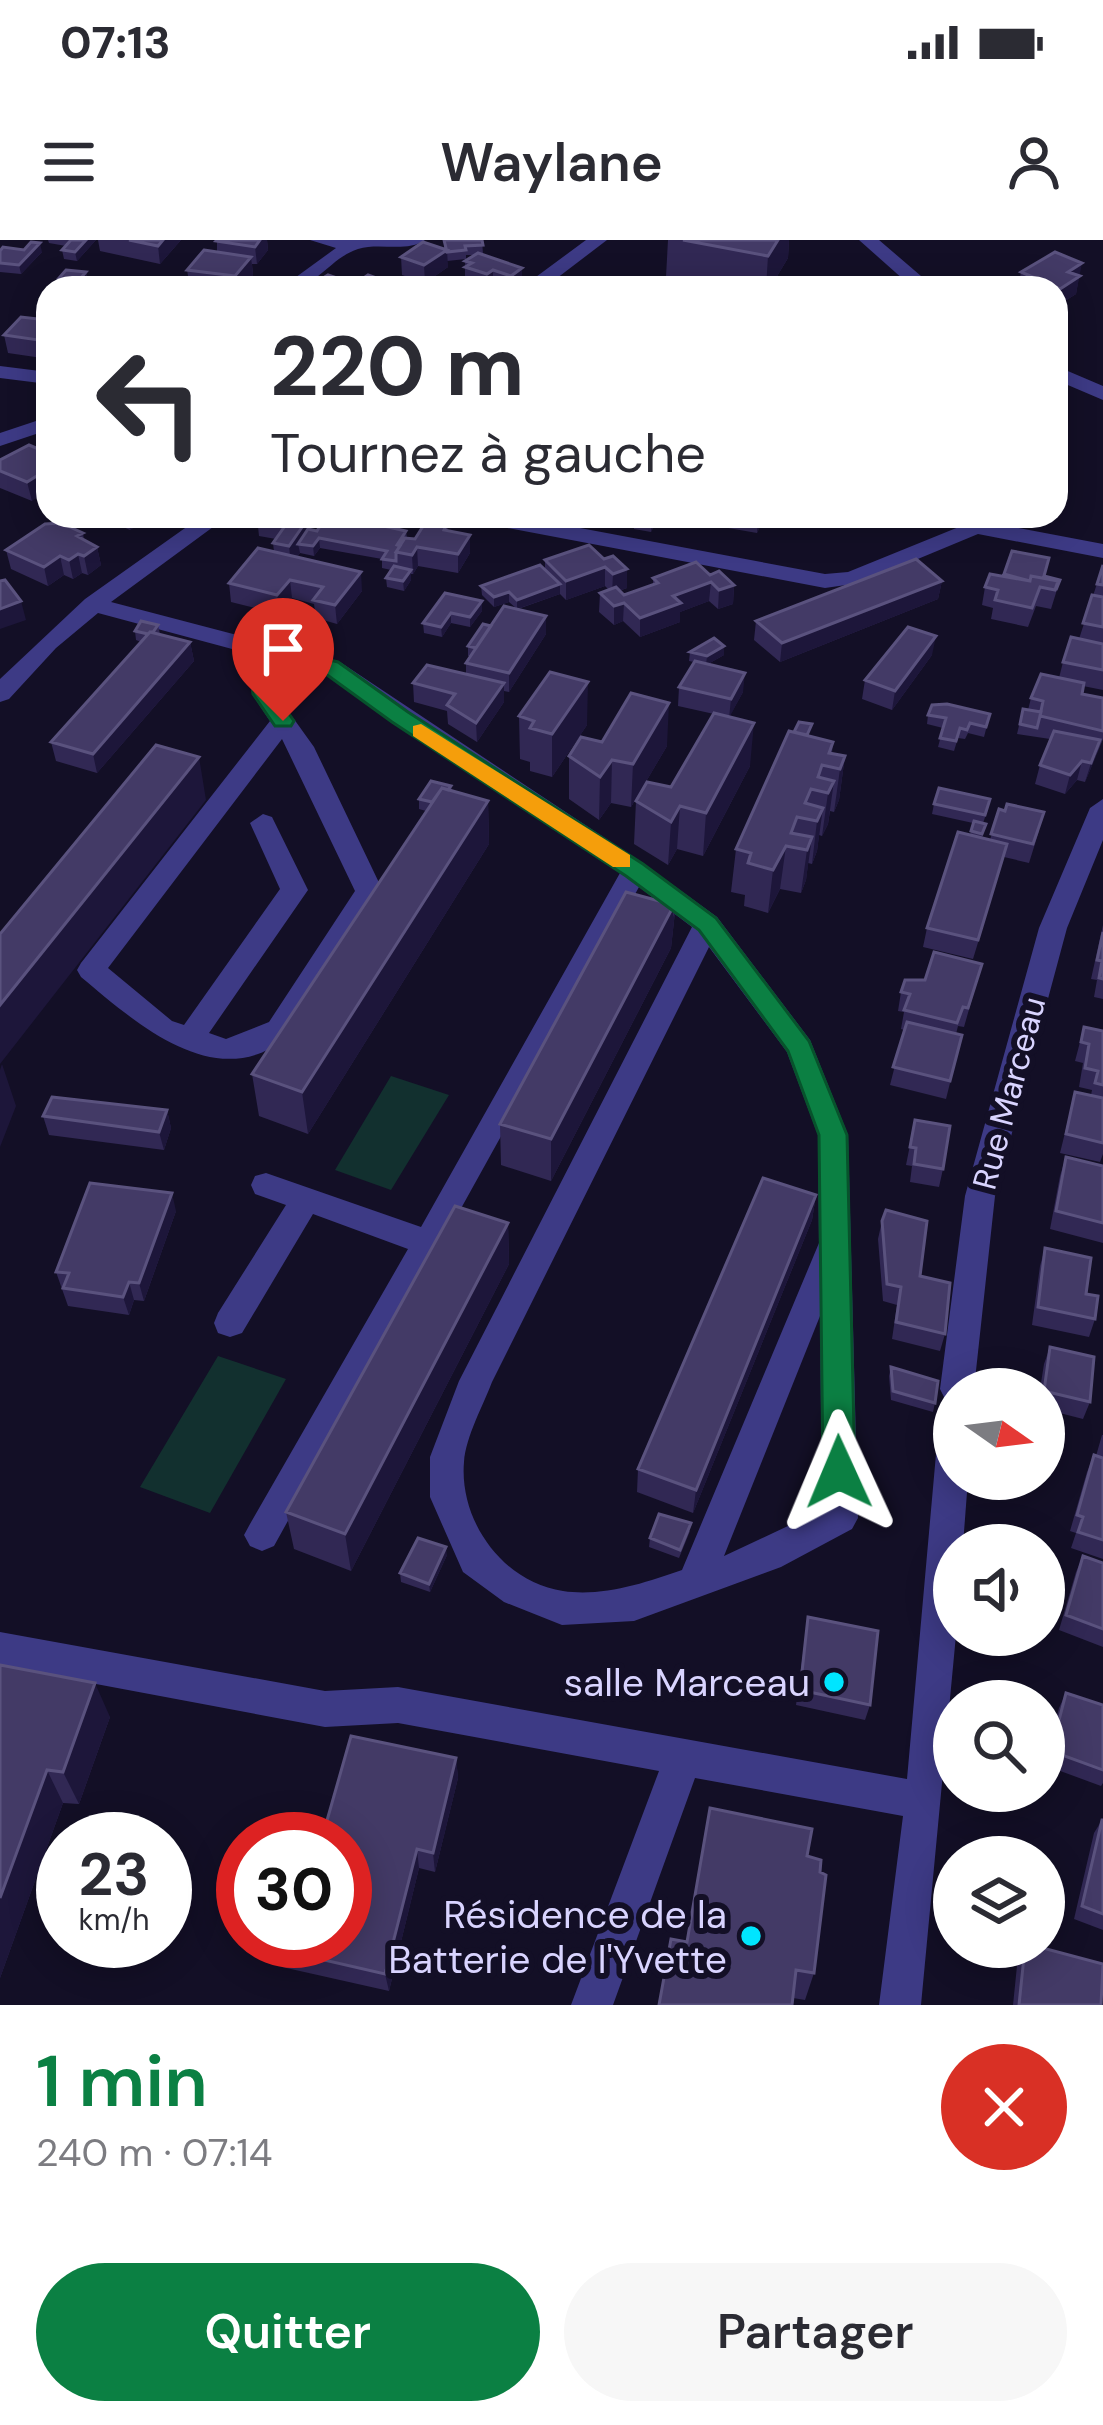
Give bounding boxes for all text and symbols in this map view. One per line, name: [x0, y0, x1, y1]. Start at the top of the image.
text: 07:13: [60, 13, 171, 72]
text: Waylane: [440, 127, 663, 198]
icon: menu: [36, 129, 102, 195]
icon: person: [1001, 129, 1067, 195]
text: 220 m: [270, 312, 525, 421]
icon: left: [72, 324, 228, 480]
text: Tournez à gauche: [270, 418, 706, 489]
pin: [232, 598, 334, 721]
icon: arrive: [250, 616, 316, 682]
street label: Rue Marceau: [963, 992, 1055, 1194]
north arrow: [933, 1368, 1065, 1500]
map controls: [933, 1368, 1065, 1968]
position arrow: [776, 1409, 902, 1535]
button: sound: [933, 1524, 1065, 1656]
place label: salle Marceau: [564, 1657, 810, 1708]
marker: salle Marceau: [821, 1669, 847, 1695]
button: search: [933, 1680, 1065, 1812]
speed limit sign: 30: [216, 1812, 372, 1968]
text: 23: [79, 1835, 149, 1914]
button: layers: [933, 1836, 1065, 1968]
place label: Résidence de la Batterie de l'Yvette: [388, 1889, 727, 1985]
text: km/h: [79, 1900, 149, 1939]
marker: Résidence de la Batterie de l'Yvette: [738, 1923, 764, 1949]
text: 1 min: [36, 2035, 208, 2128]
button: close: [941, 2044, 1067, 2170]
text: 240 m · 07:14: [36, 2127, 272, 2178]
button: Quitter: [36, 2263, 540, 2401]
button: Partager: [564, 2263, 1067, 2401]

